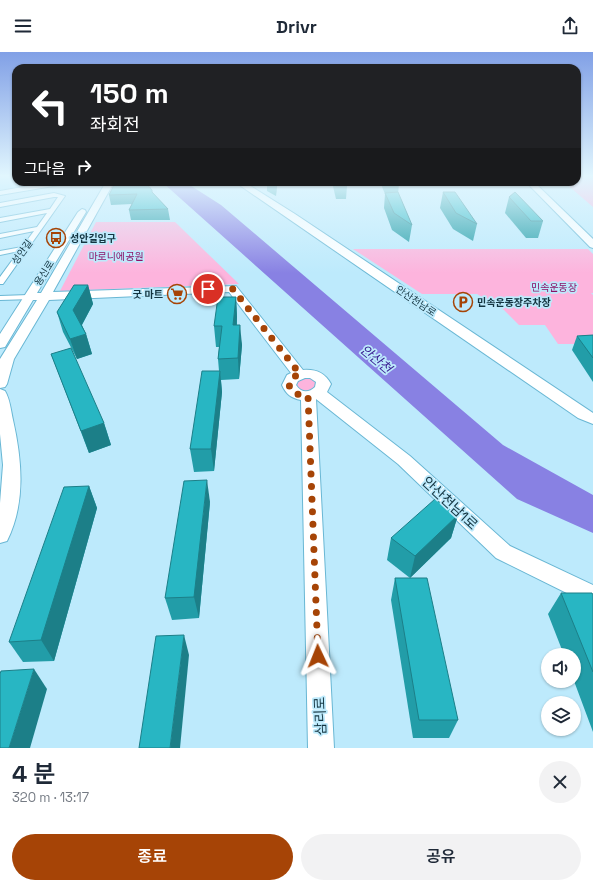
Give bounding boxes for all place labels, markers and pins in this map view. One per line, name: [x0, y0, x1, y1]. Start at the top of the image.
bus stop icon: 성안길입구: [45, 227, 67, 249]
place label: 성안길입구: [70, 232, 116, 245]
pin: [191, 272, 225, 306]
supermarket icon: 굿 마트: [166, 283, 188, 305]
place label: 굿 마트: [133, 288, 163, 301]
parking icon: 민속운동장주차장: [452, 291, 474, 313]
place label: 민속운동장주차장: [477, 296, 551, 309]

